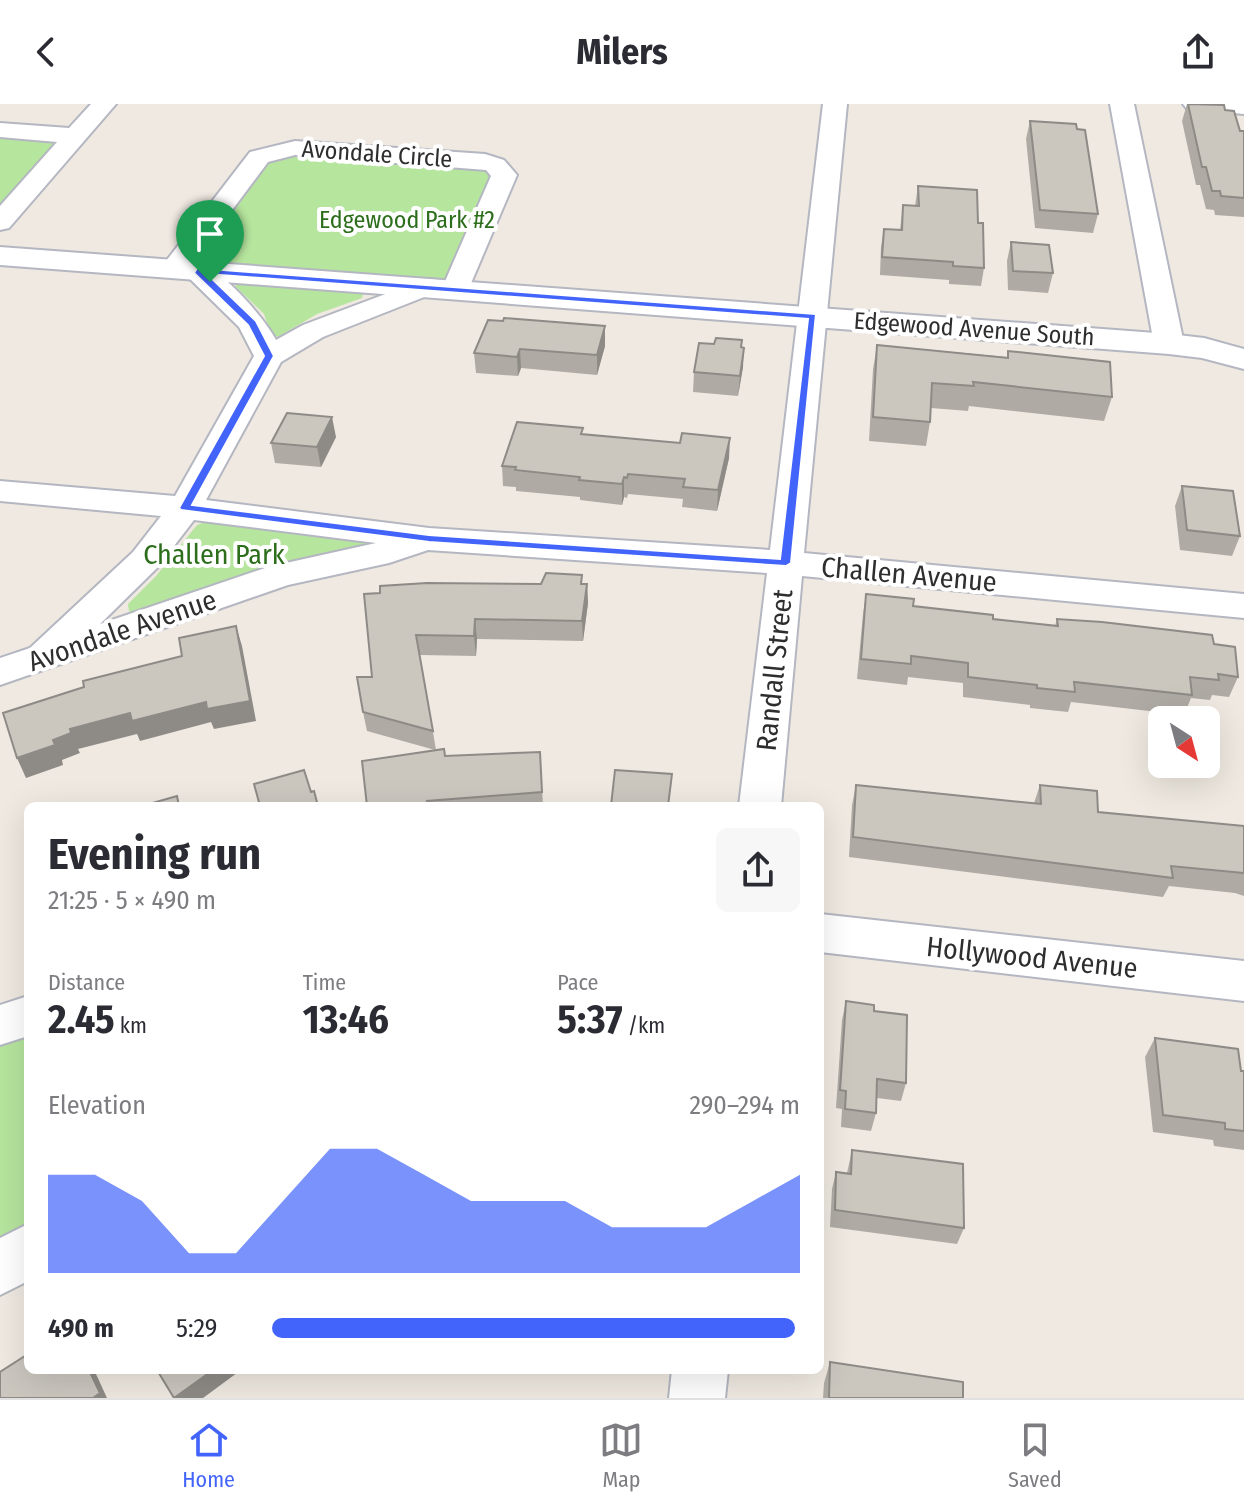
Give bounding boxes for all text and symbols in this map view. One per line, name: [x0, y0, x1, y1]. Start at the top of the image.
icon: back: [24, 30, 68, 74]
text: Milers: [576, 30, 668, 74]
icon: share: [1176, 30, 1220, 74]
street label: Avondale Circle: [301, 135, 453, 173]
pin: [176, 200, 244, 282]
park label: Edgewood Park #2: [319, 206, 495, 234]
icon: arrive: [188, 212, 232, 256]
street label: Edgewood Avenue South: [853, 307, 1095, 351]
park label: Challen Park: [143, 538, 286, 571]
street label: Challen Avenue: [820, 550, 998, 599]
street label: Avondale Avenue: [24, 583, 221, 678]
street label: Randall Street: [750, 587, 799, 752]
north arrow: [1148, 706, 1220, 778]
map controls: [1148, 706, 1220, 778]
text: Evening run: [48, 828, 261, 881]
button: share: [716, 828, 800, 912]
text: 21:25 · 5 × 490 m: [48, 885, 216, 916]
street label: Hollywood Avenue: [925, 930, 1139, 985]
text: Distance: [48, 969, 125, 996]
text: Time: [303, 969, 346, 996]
text: Pace: [557, 969, 598, 996]
text: 2.45: [48, 996, 115, 1044]
text: 13:46: [303, 996, 389, 1044]
text: 5:37: [557, 996, 623, 1044]
text: km: [115, 1012, 147, 1039]
text: /km: [623, 1012, 665, 1039]
text: Elevation: [48, 1090, 146, 1121]
text: 290–294 m: [689, 1090, 800, 1121]
text: 490 m: [48, 1313, 114, 1344]
text: 5:29: [176, 1313, 217, 1344]
tab: Home: [182, 1418, 235, 1493]
tab: Map: [599, 1418, 643, 1493]
tab: Saved: [1008, 1418, 1062, 1493]

